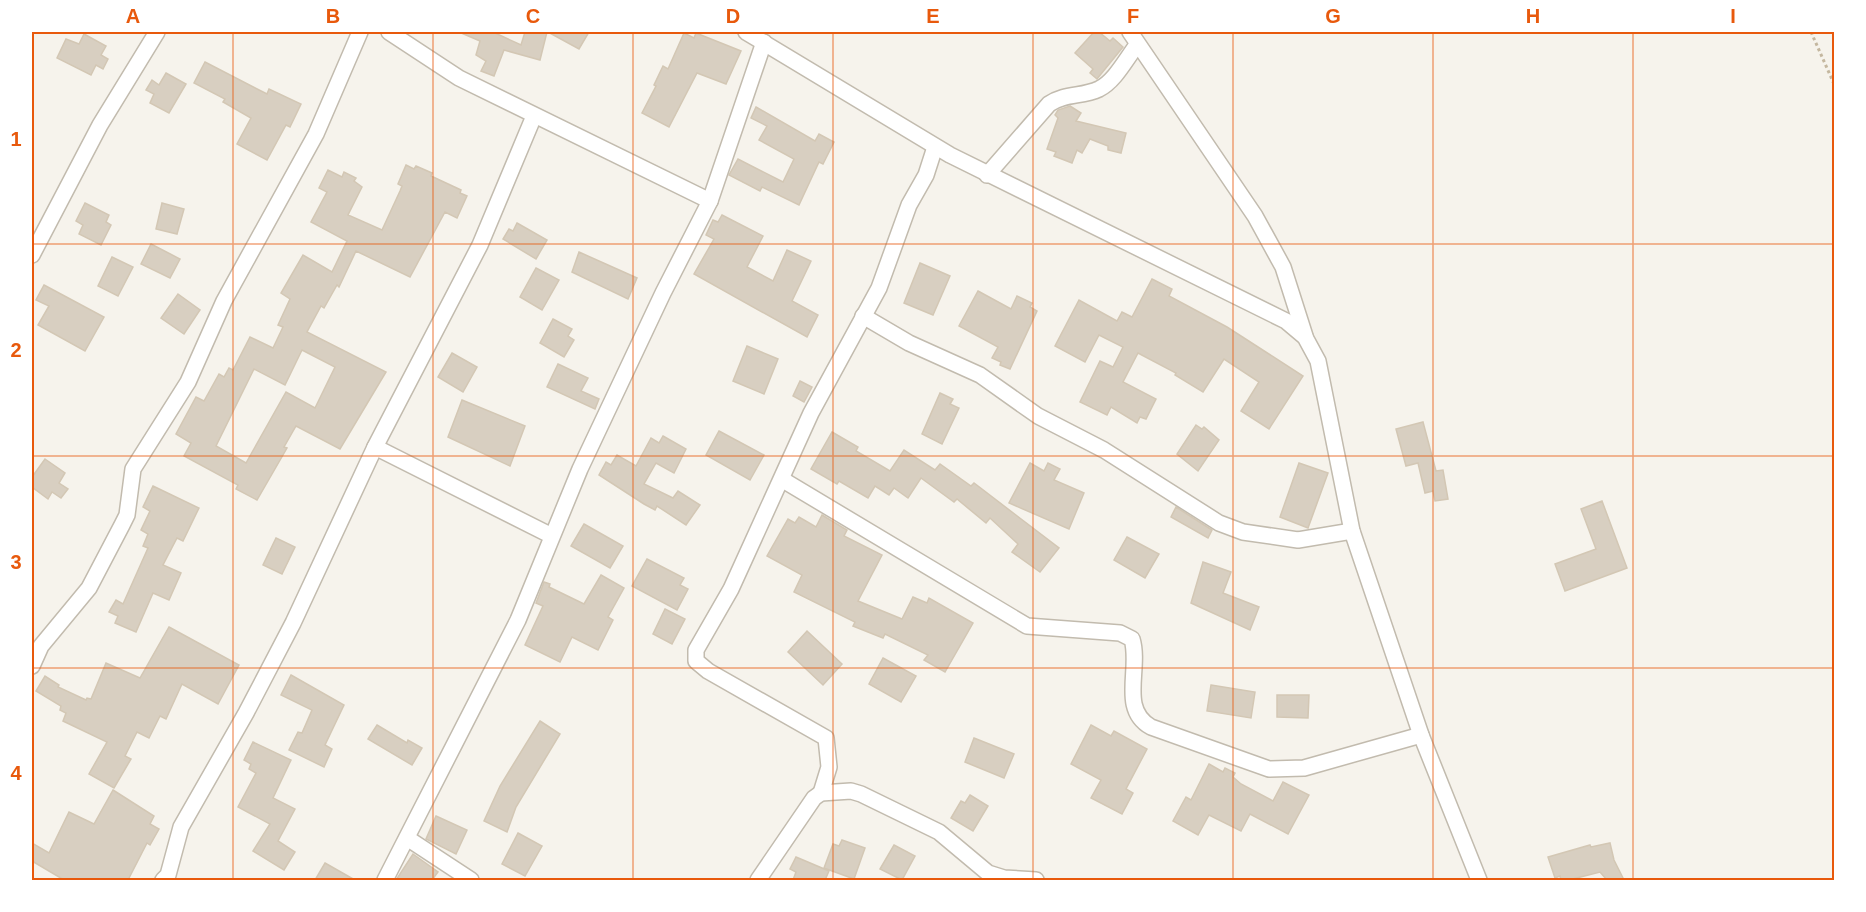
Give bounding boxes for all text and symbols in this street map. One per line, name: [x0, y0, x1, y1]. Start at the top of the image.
text: A: [126, 5, 140, 27]
text: B: [326, 5, 340, 27]
text: C: [526, 5, 540, 27]
text: D: [726, 5, 740, 27]
text: E: [926, 5, 940, 27]
text: F: [1127, 5, 1139, 27]
text: G: [1325, 5, 1341, 27]
text: H: [1526, 5, 1540, 27]
text: I: [1730, 5, 1736, 27]
text: 1: [10, 128, 22, 150]
text: 2: [10, 339, 22, 361]
text: 3: [10, 551, 22, 573]
text: 4: [10, 762, 22, 784]

